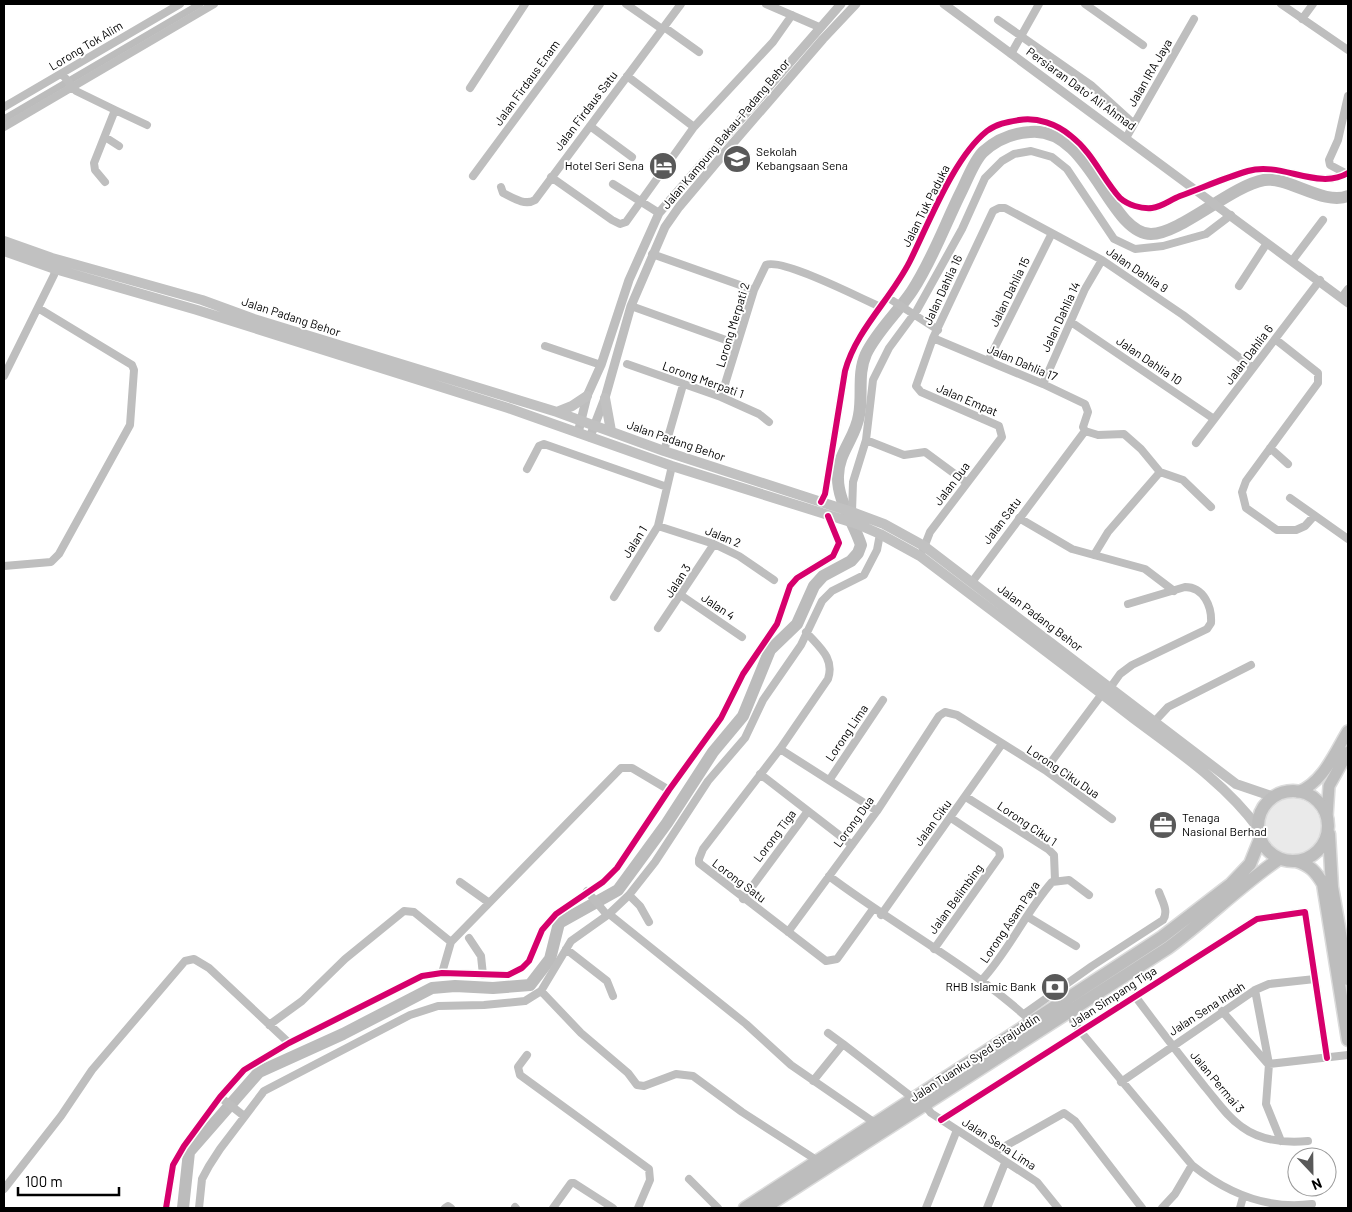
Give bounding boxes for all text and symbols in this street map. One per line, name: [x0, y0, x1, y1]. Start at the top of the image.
street label: Lorong Tok Alim: [46, 18, 125, 73]
street label: Jalan IRA Jaya: [1124, 36, 1174, 109]
street label: Jalan Firdaus Enam: [491, 37, 562, 128]
street label: Persiaran Dato' Ali Ahmad: [1024, 44, 1139, 133]
street label: Jalan Kampung Bakau-Padang Behor: [658, 55, 793, 211]
street label: Jalan Firdaus Satu: [551, 68, 620, 153]
school or university icon: Sekolah Kebangsaan Sena: [722, 144, 752, 174]
place label: Sekolah Kebangsaan Sena: [756, 144, 848, 172]
hotel icon: Hotel Seri Sena: [648, 151, 678, 181]
place label: Hotel Seri Sena: [565, 158, 644, 172]
street label: Jalan Tuk Paduka: [898, 162, 952, 249]
street label: Jalan Dahlia 9: [1104, 243, 1171, 295]
street label: Jalan Dahlia 16: [920, 252, 964, 327]
street label: Jalan Dahlia 15: [986, 255, 1032, 329]
street label: Jalan Dahlia 14: [1038, 279, 1082, 354]
street label: Lorong Merpati 2: [713, 281, 752, 369]
street label: Jalan Padang Behor: [240, 293, 343, 339]
street label: Jalan Dahlia 6: [1221, 322, 1275, 387]
street label: Jalan Dahlia 10: [1114, 333, 1185, 387]
street label: Jalan Dahlia 17: [985, 341, 1060, 383]
street label: Lorong Merpati 1: [661, 358, 746, 400]
street label: Jalan Empat: [935, 380, 1000, 418]
street label: Jalan Padang Behor: [625, 417, 728, 464]
street label: Jalan Dua: [930, 459, 972, 508]
street label: Jalan Satu: [979, 494, 1023, 546]
street label: Jalan 1: [619, 523, 649, 560]
street label: Jalan 2: [703, 523, 743, 550]
street label: Jalan 3: [661, 561, 693, 600]
street label: Jalan Padang Behor: [995, 581, 1087, 654]
street label: Jalan 4: [699, 590, 738, 622]
street label: Lorong Lima: [822, 701, 870, 763]
street label: Lorong Ciku Dua: [1025, 742, 1103, 801]
street label: Lorong Dua: [830, 793, 876, 850]
street label: Jalan Ciku: [911, 797, 954, 848]
street label: Lorong Ciku 1: [995, 798, 1060, 848]
street label: Lorong Tiga: [750, 807, 798, 864]
office icon: Tenaga Nasional Berhad: [1148, 810, 1178, 840]
place label: Tenaga Nasional Berhad: [1182, 810, 1267, 838]
street label: Lorong Satu: [710, 856, 769, 905]
street label: Jalan Belimbing: [925, 861, 985, 936]
street label: Lorong Asam Paya: [977, 878, 1042, 965]
street label: Jalan Simpang Tiga: [1066, 963, 1159, 1030]
bank icon: RHB Islamic Bank: [1040, 972, 1070, 1002]
street label: Jalan Sena Indah: [1166, 978, 1247, 1038]
place label: RHB Islamic Bank: [945, 979, 1036, 993]
street label: Jalan Tuanku Syed Sirajuddin: [907, 1010, 1042, 1104]
street label: Jalan Permai 3: [1188, 1048, 1248, 1115]
street label: Jalan Sena Lima: [960, 1114, 1039, 1172]
north arrow: [1287, 1147, 1337, 1197]
scale bar: [18, 1164, 119, 1196]
text: 100 m: [25, 1172, 63, 1190]
text: N: [1310, 1175, 1325, 1194]

